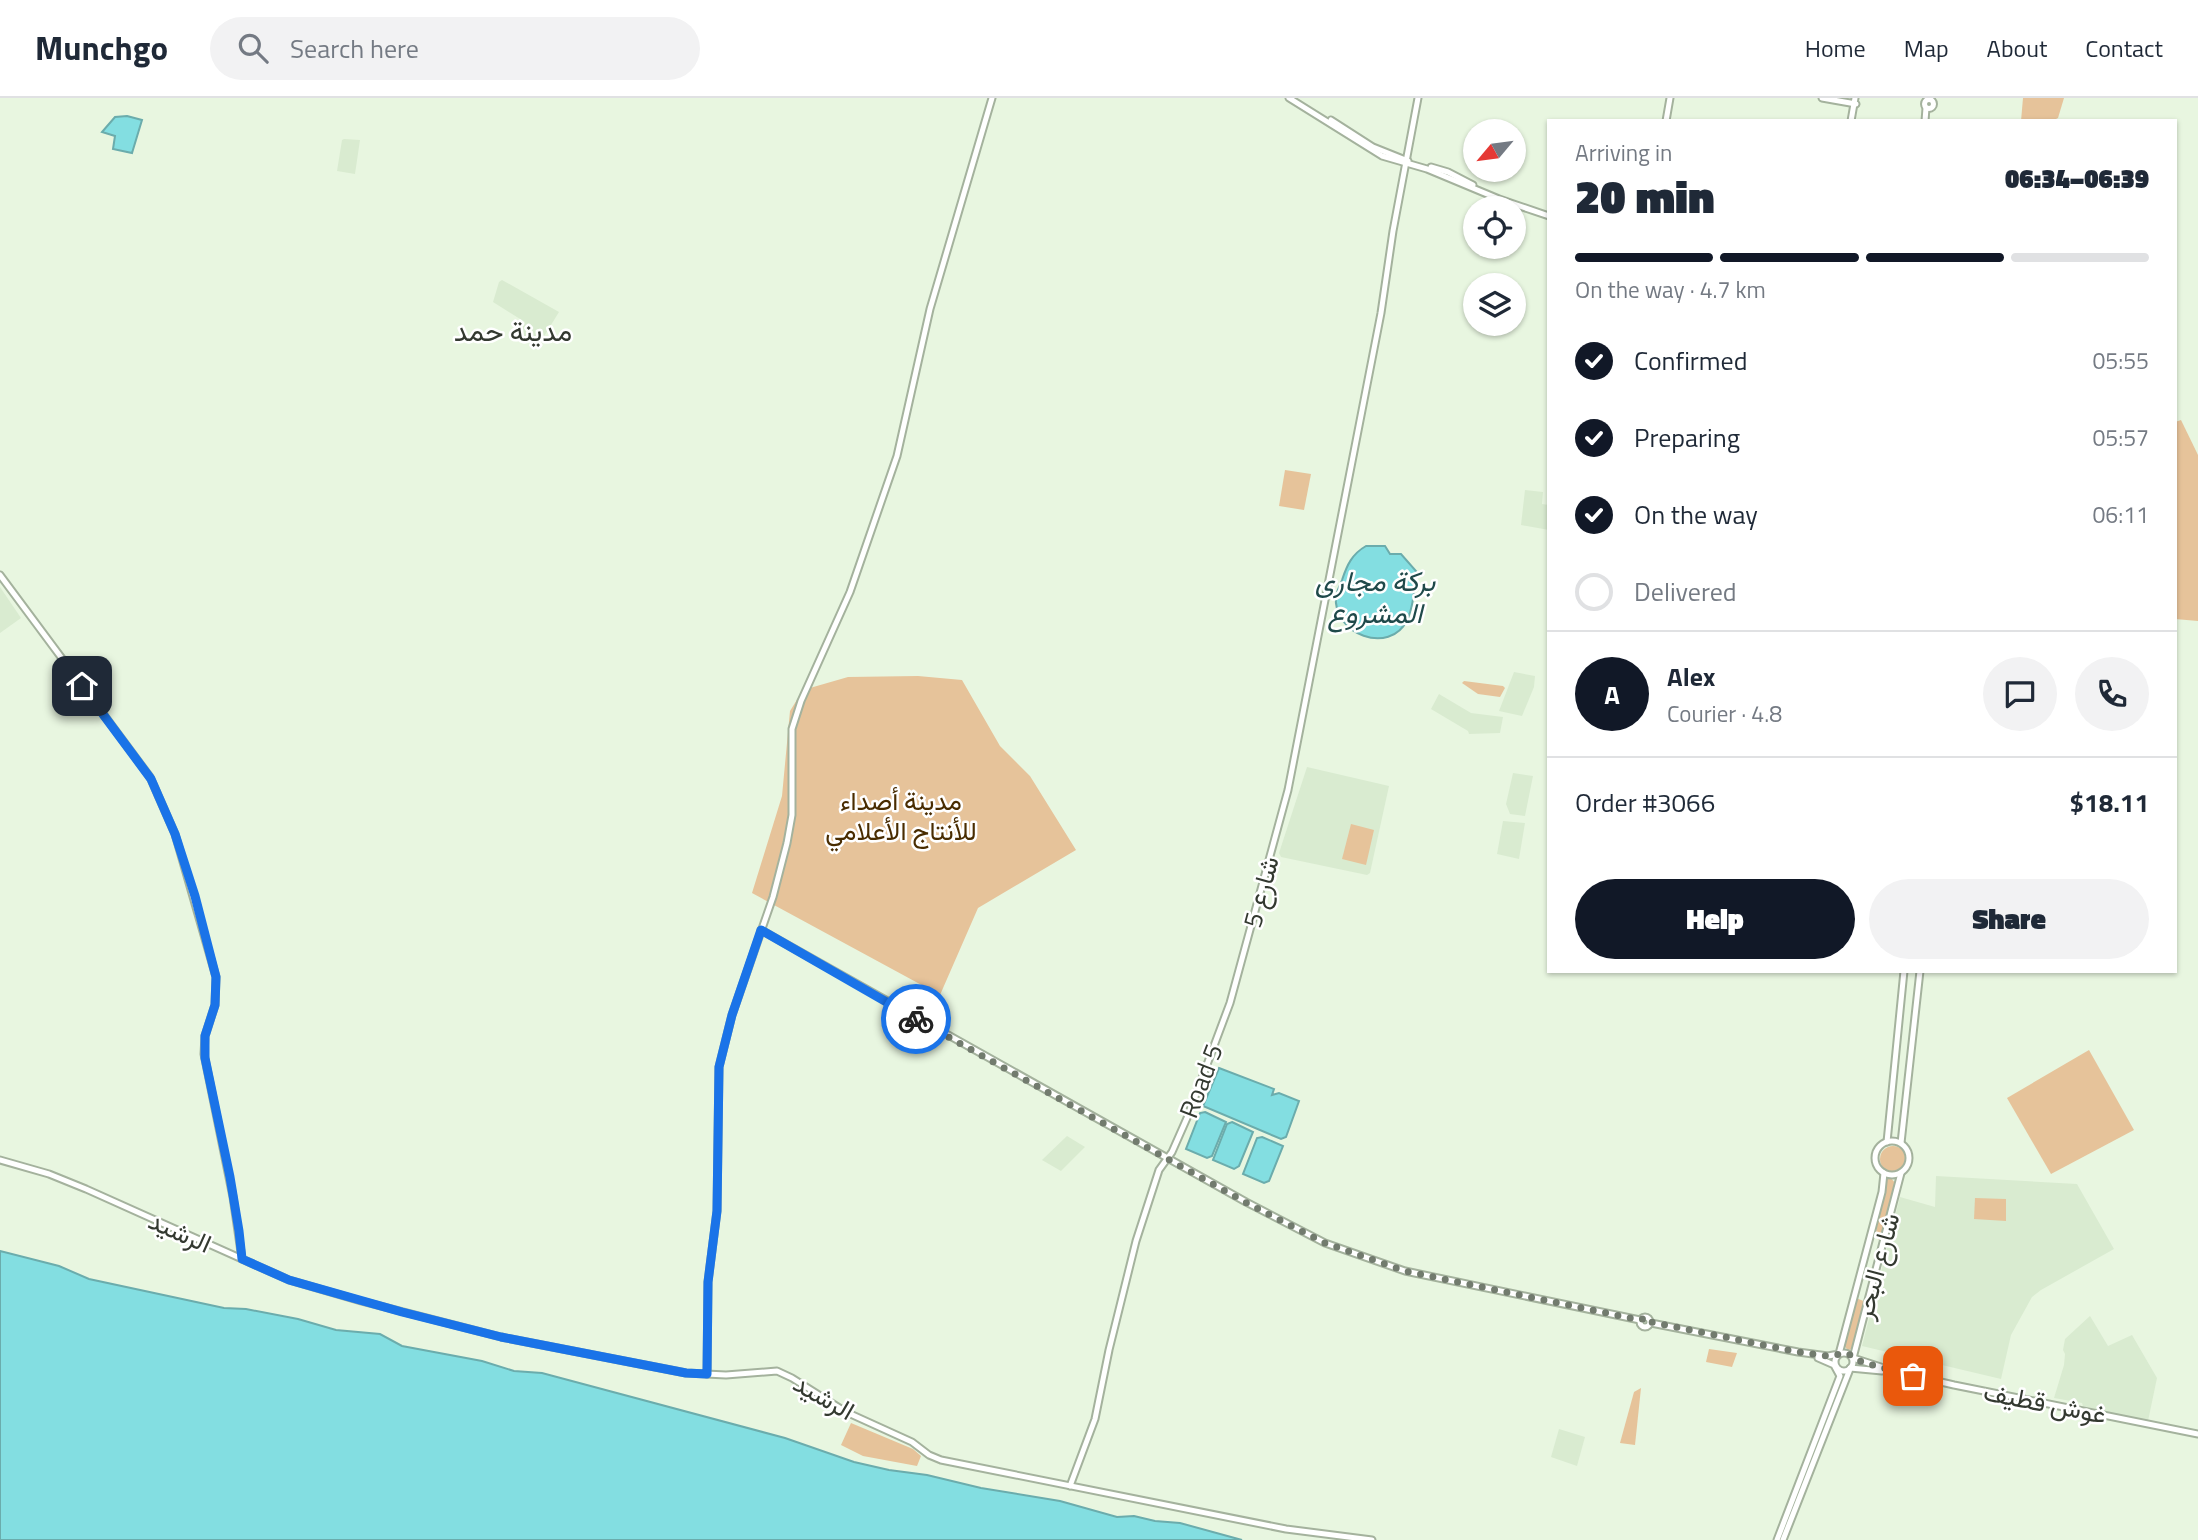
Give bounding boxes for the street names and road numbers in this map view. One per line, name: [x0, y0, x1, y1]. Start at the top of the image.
street label: شارع 5: [1232, 852, 1289, 932]
street label: Road 5: [1169, 1038, 1232, 1124]
street label: الرشيد: [142, 1200, 218, 1263]
street label: شارع البحر: [1843, 1209, 1909, 1324]
street label: الرشيد: [786, 1363, 862, 1430]
street label: غوش قطيف: [1980, 1371, 2110, 1434]

